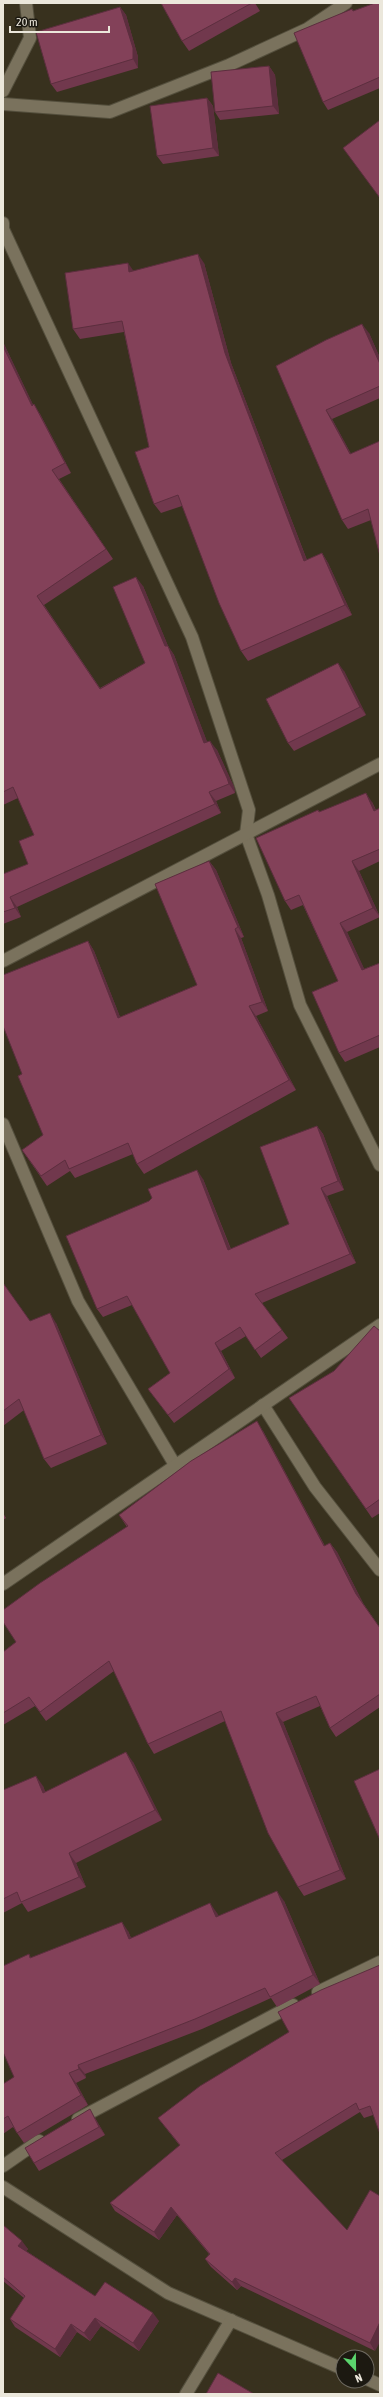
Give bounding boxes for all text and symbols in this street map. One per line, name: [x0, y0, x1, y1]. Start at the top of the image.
scale bar: [10, 8, 109, 34]
text: 20 m: [16, 15, 38, 29]
north arrow: [335, 2349, 375, 2389]
text: N: [353, 2371, 364, 2385]

